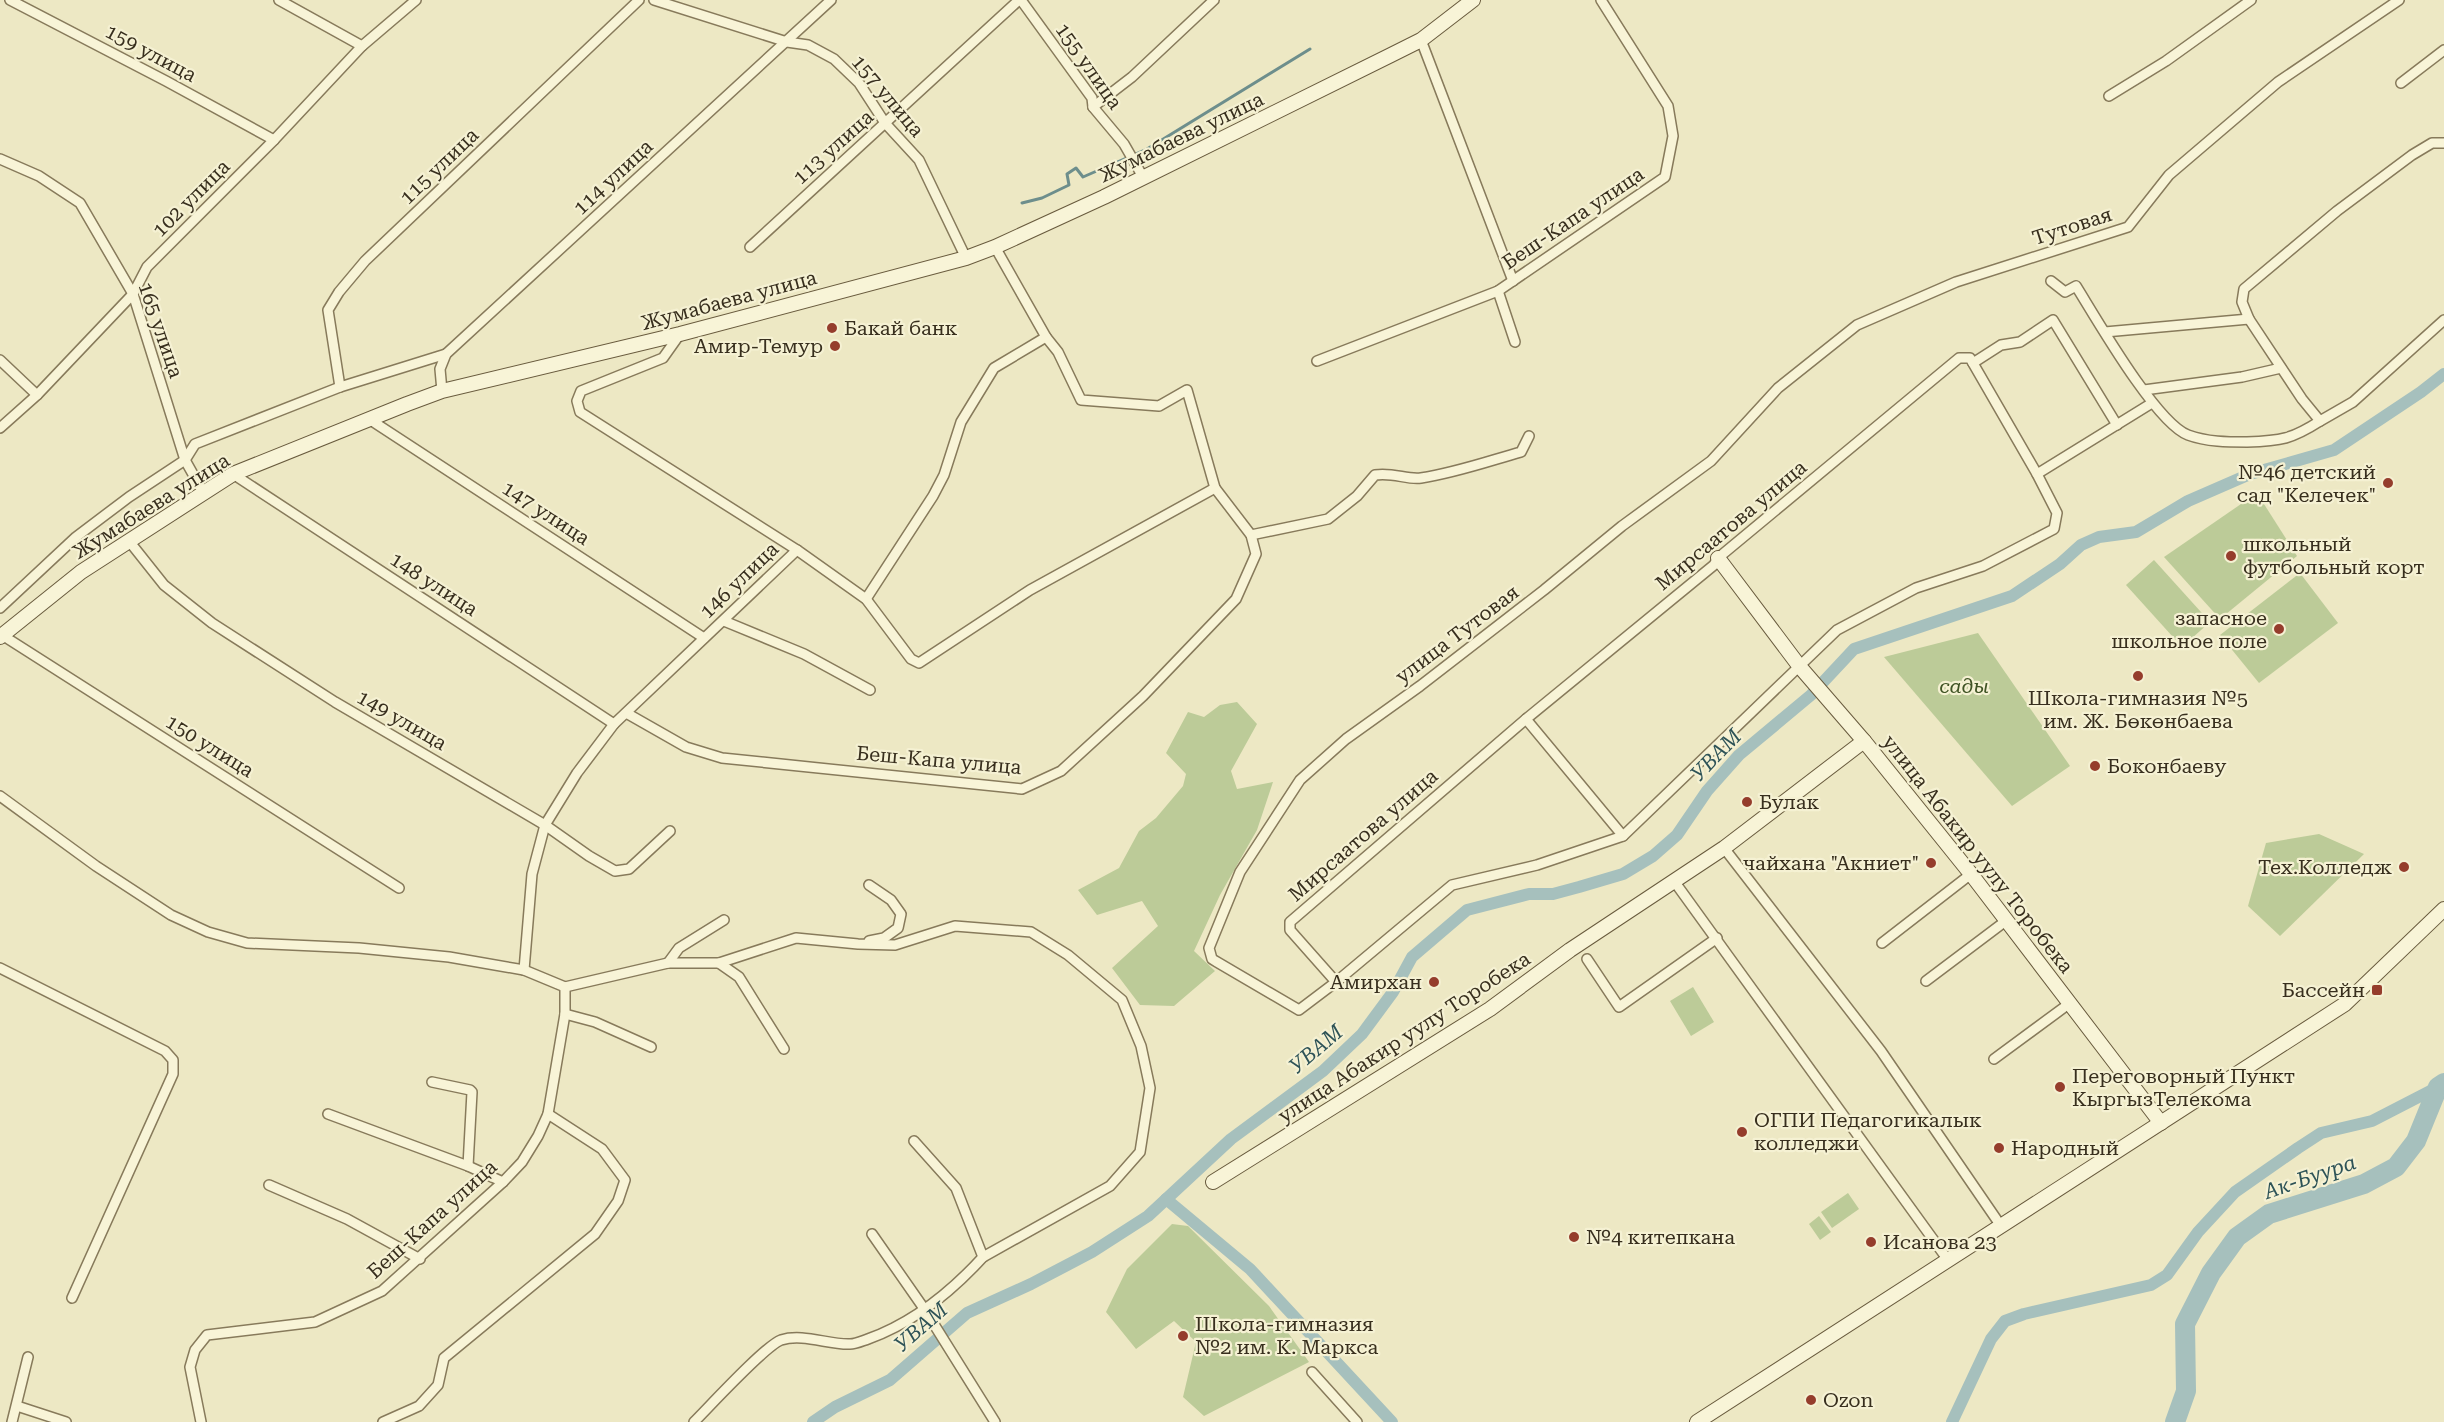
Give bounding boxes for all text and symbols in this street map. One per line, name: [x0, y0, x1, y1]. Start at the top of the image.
street label: 155 улица: [1051, 18, 1127, 114]
street label: 159 улица: [101, 19, 201, 87]
street label: 157 улица: [847, 50, 929, 142]
street label: Жумабаева улица: [1095, 87, 1268, 187]
street label: 113 улица: [788, 105, 878, 189]
street label: 115 улица: [395, 123, 483, 209]
street label: 114 улица: [568, 134, 658, 220]
street label: 102 улица: [147, 154, 235, 242]
street label: Беш-Капа улица: [1498, 162, 1649, 274]
street label: Тутовая: [2029, 202, 2115, 250]
street label: Жумабаева улица: [639, 265, 819, 335]
street label: 165 улица: [133, 279, 189, 381]
place label: Бакай банк: [844, 316, 958, 340]
marker: Бакай банк: [825, 321, 839, 335]
place label: Амир-Темур: [694, 334, 823, 358]
marker: Амир-Темур: [828, 339, 842, 353]
street label: Жумабаева улица: [68, 448, 234, 564]
street label: Мирсаатова улица: [1651, 455, 1811, 595]
place label: №46 детский сад "Келечек": [2237, 460, 2376, 507]
street label: 147 улица: [498, 476, 594, 550]
marker: №46 детский сад "Келечек": [2381, 476, 2395, 490]
place label: школьный футбольный корт: [2243, 532, 2425, 579]
street label: 146 улица: [695, 537, 783, 623]
street label: 148 улица: [386, 547, 482, 621]
marker: школьный футбольный корт: [2224, 549, 2238, 563]
street label: улица Тутовая: [1391, 580, 1523, 688]
place label: запасное школьное поле: [2111, 606, 2267, 653]
marker: запасное школьное поле: [2272, 622, 2286, 636]
marker: Школа-гимназия №5 им. Ж. Бөкөнбаева: [2131, 669, 2145, 683]
park label: сады: [1939, 674, 1989, 698]
street label: 149 улица: [353, 685, 451, 755]
place label: Школа-гимназия №5 им. Ж. Бөкөнбаева: [2028, 686, 2248, 733]
street label: 150 улица: [161, 709, 259, 783]
water label: УВАМ: [1686, 723, 1747, 786]
street label: улица Абакир уулу Торобека: [1877, 730, 2079, 978]
street label: Беш-Капа улица: [855, 741, 1023, 779]
place label: Боконбаеву: [2107, 754, 2226, 778]
marker: Боконбаеву: [2088, 759, 2102, 773]
street label: Мирсаатова улица: [1284, 764, 1443, 906]
place label: Булак: [1759, 790, 1820, 814]
marker: Булак: [1740, 795, 1754, 809]
place label: чайхана "Акниет": [1743, 851, 1919, 875]
place label: Тех.Колледж: [2258, 855, 2392, 879]
marker: чайхана "Акниет": [1924, 856, 1938, 870]
marker: Тех.Колледж: [2397, 860, 2411, 874]
street label: улица Абакир уулу Торобека: [1273, 946, 1535, 1128]
place label: Амирхан: [1330, 970, 1422, 994]
marker: Амирхан: [1427, 975, 1441, 989]
place label: Бассейн: [2282, 978, 2365, 1002]
marker: Бассейн: [2370, 983, 2384, 997]
water label: УВАМ: [1284, 1019, 1348, 1078]
place label: Переговорный Пункт КыргызТелекома: [2072, 1064, 2295, 1111]
marker: Переговорный Пункт КыргызТелекома: [2053, 1080, 2067, 1094]
place label: ОГПИ Педагогикалык колледжи: [1754, 1108, 1982, 1155]
marker: ОГПИ Педагогикалык колледжи: [1735, 1125, 1749, 1139]
place label: Народный: [2011, 1136, 2119, 1160]
marker: Народный: [1992, 1141, 2006, 1155]
water label: Ак-Буура: [2259, 1150, 2359, 1205]
street label: Беш-Капа улица: [362, 1155, 502, 1283]
place label: №4 китепкана: [1586, 1225, 1735, 1249]
marker: №4 китепкана: [1567, 1230, 1581, 1244]
place label: Исанова 23: [1883, 1230, 1997, 1254]
marker: Исанова 23: [1864, 1235, 1878, 1249]
water label: УВАМ: [890, 1297, 953, 1357]
place label: Школа-гимназия №2 им. К. Маркса: [1195, 1312, 1378, 1359]
marker: Школа-гимназия №2 им. К. Маркса: [1176, 1329, 1190, 1343]
place label: Ozon: [1823, 1388, 1874, 1412]
marker: Ozon: [1804, 1393, 1818, 1407]

